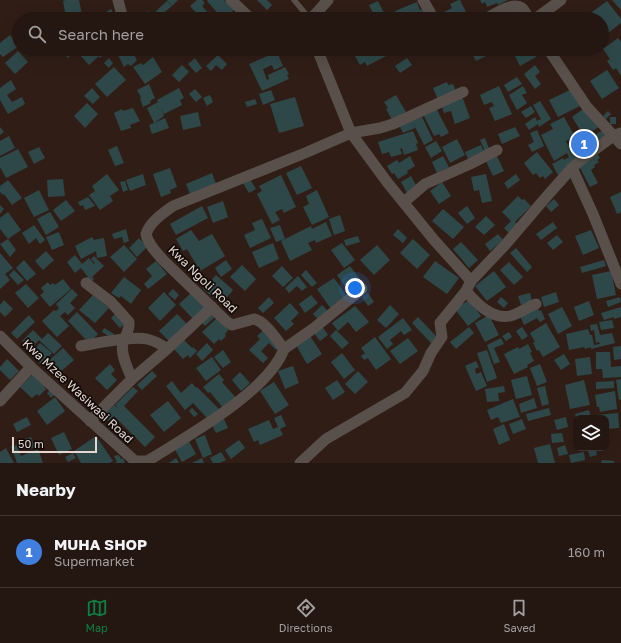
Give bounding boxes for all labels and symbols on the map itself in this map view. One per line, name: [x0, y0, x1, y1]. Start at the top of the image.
pin: 1: [571, 129, 597, 159]
street label: Kwa Ngoli Road: [165, 242, 241, 316]
your location: [345, 278, 365, 298]
street label: Kwa Mzee Wasiwasi Road: [19, 336, 137, 446]
scale bar: [12, 435, 97, 454]

